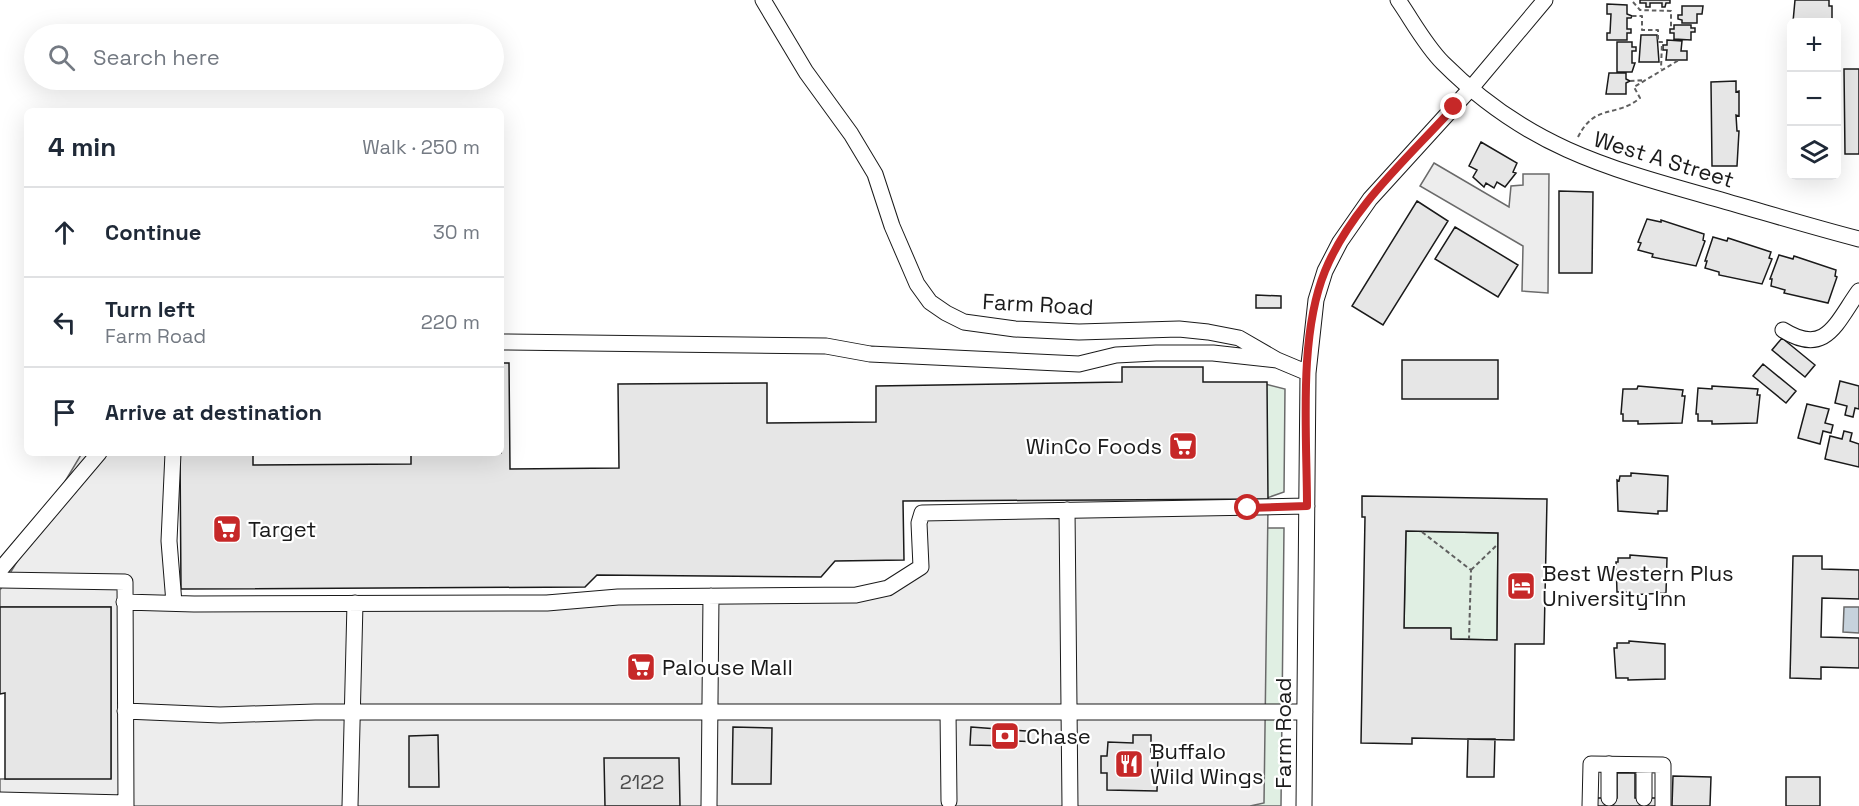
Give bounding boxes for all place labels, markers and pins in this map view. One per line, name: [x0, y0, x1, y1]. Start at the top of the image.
supermarket icon: WinCo Foods: [1167, 430, 1199, 462]
place label: WinCo Foods: [1026, 432, 1162, 460]
supermarket icon: Target: [211, 513, 243, 545]
place label: Target: [248, 515, 316, 543]
place label: Best Western Plus University Inn: [1542, 559, 1734, 612]
hotel icon: Best Western Plus University Inn: [1505, 570, 1537, 602]
supermarket icon: Palouse Mall: [625, 651, 657, 683]
place label: Palouse Mall: [662, 653, 793, 681]
bank icon: Chase: [989, 720, 1021, 752]
place label: Chase: [1026, 722, 1091, 750]
place label: Buffalo Wild Wings: [1150, 737, 1264, 790]
restaurant icon: Buffalo Wild Wings: [1113, 748, 1145, 780]

